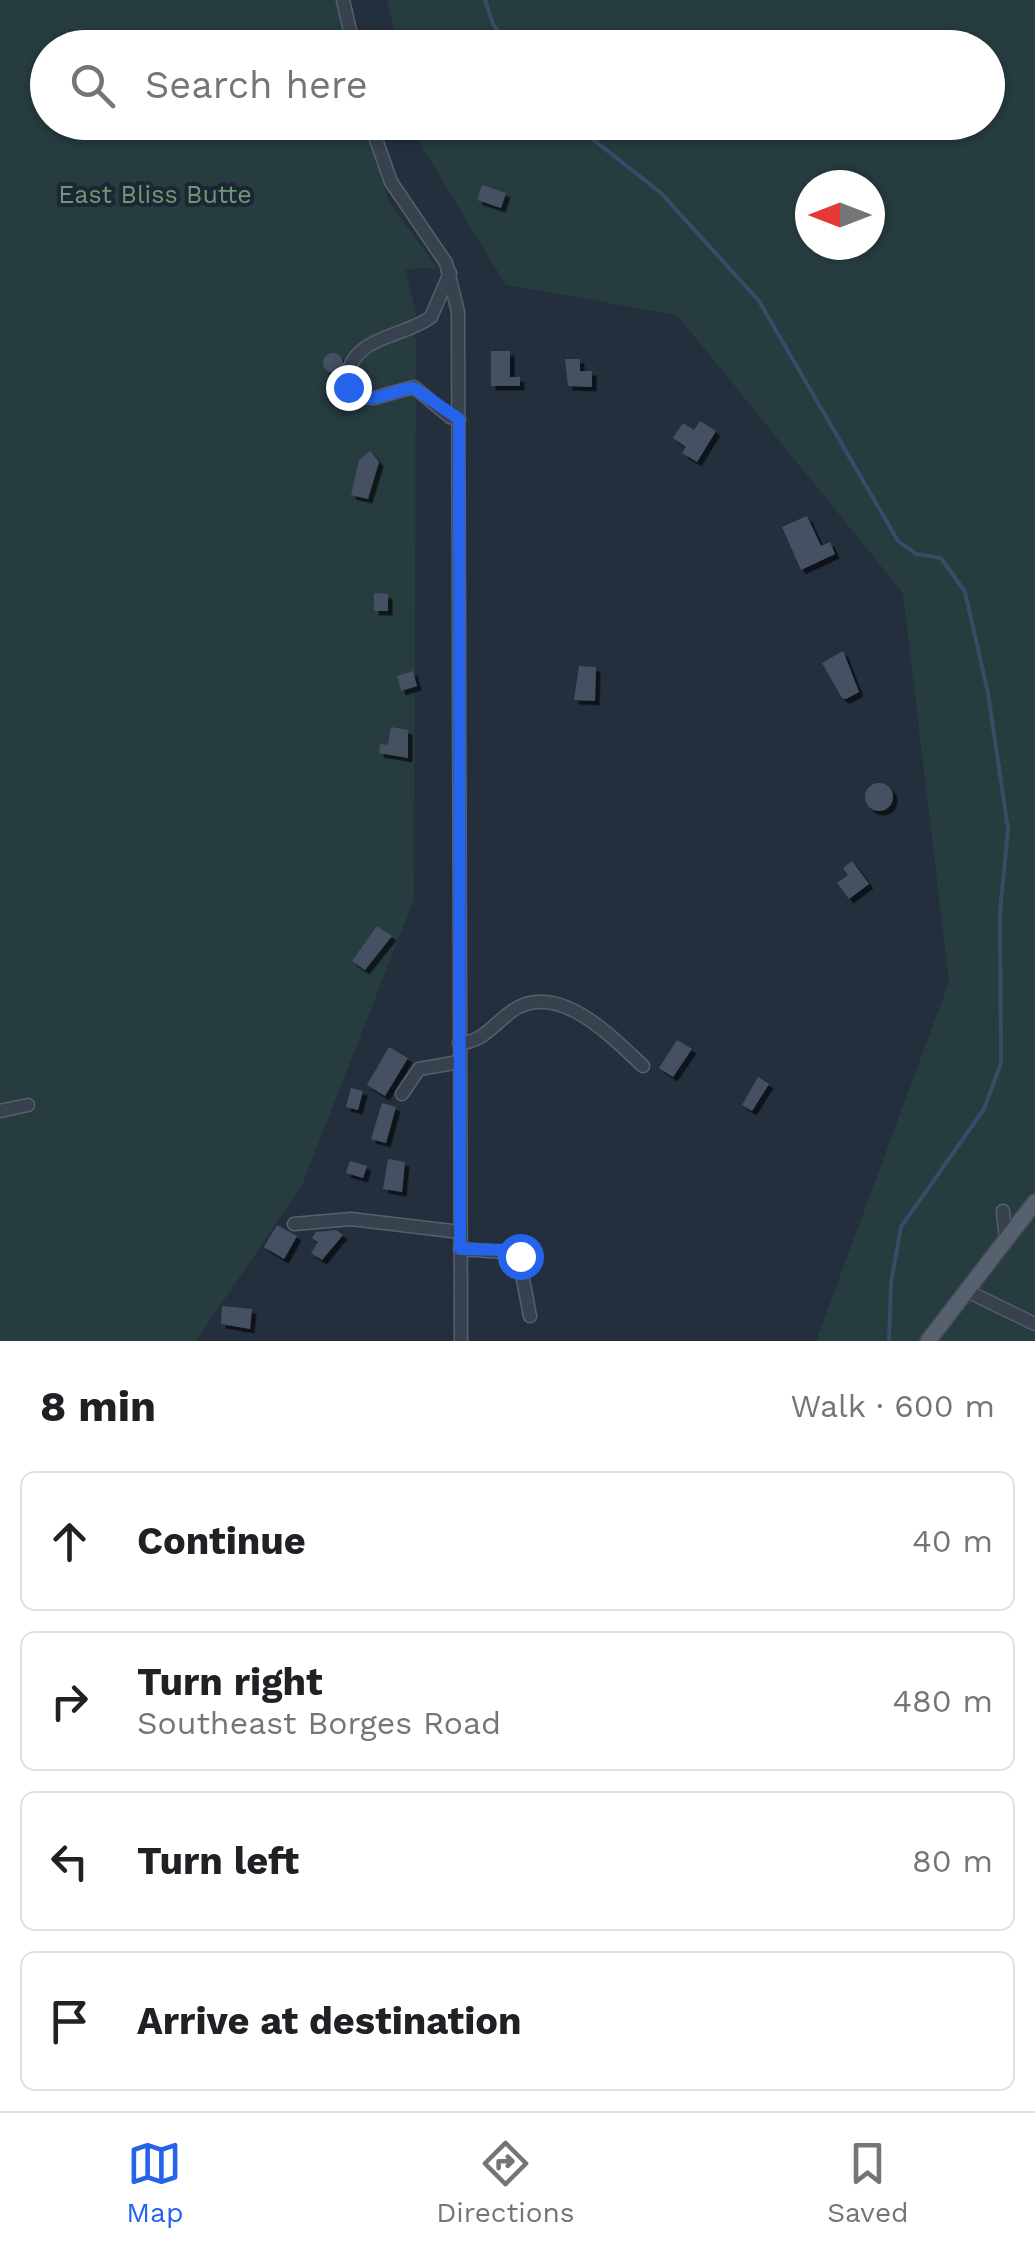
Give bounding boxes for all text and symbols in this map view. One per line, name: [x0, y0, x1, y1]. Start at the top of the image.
search box: [30, 30, 1005, 140]
icon: search: [65, 58, 120, 113]
text: Search here: [145, 63, 368, 107]
north arrow: [795, 170, 885, 260]
park label: East Bliss Butte: [58, 180, 252, 209]
route end: [326, 365, 372, 411]
route start: [498, 1234, 544, 1280]
text: 8 min: [40, 1382, 156, 1431]
text: Walk · 600 m: [790, 1387, 995, 1425]
icon: ahead: [42, 1514, 97, 1569]
text: Continue: [137, 1519, 306, 1563]
text: 40 m: [912, 1522, 993, 1560]
text: Turn right: [137, 1660, 323, 1704]
icon: right: [42, 1674, 97, 1729]
text: 480 m: [892, 1682, 993, 1720]
text: Southeast Borges Road: [137, 1704, 501, 1742]
icon: left: [42, 1834, 97, 1889]
text: Turn left: [137, 1839, 299, 1883]
text: 80 m: [912, 1842, 993, 1880]
icon: arrive: [42, 1994, 97, 2049]
text: Arrive at destination: [137, 1999, 522, 2043]
tab: Map: [126, 2136, 184, 2229]
tab: Directions: [436, 2136, 575, 2229]
tab: Saved: [827, 2136, 909, 2229]

